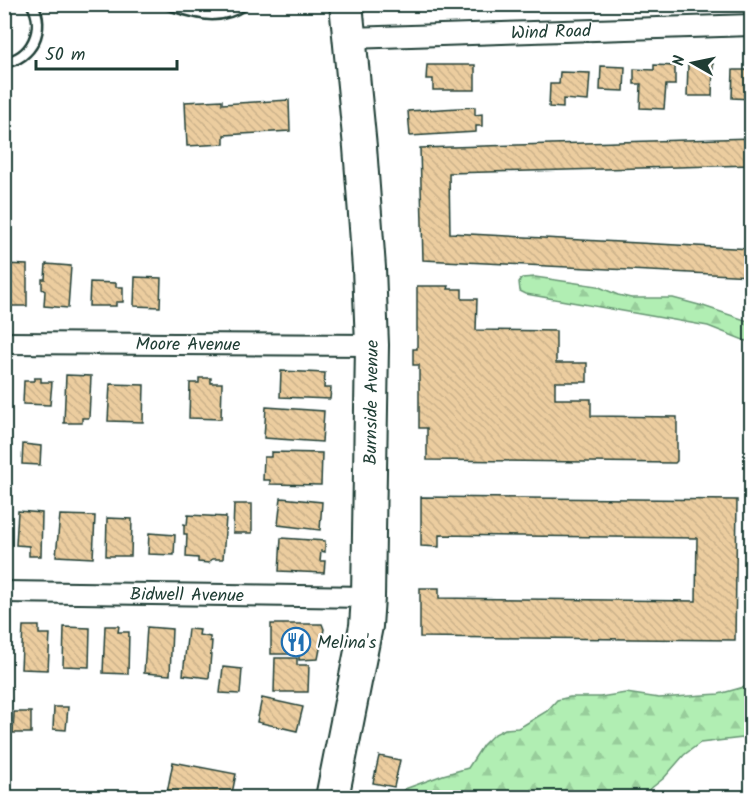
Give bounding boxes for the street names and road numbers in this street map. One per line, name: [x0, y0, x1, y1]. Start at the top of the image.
street label: Wind Road: [510, 17, 593, 49]
street label: Moore Avenue: [135, 331, 241, 360]
street label: Burnside Avenue: [357, 339, 388, 465]
street label: Bidwell Avenue: [130, 581, 244, 611]

